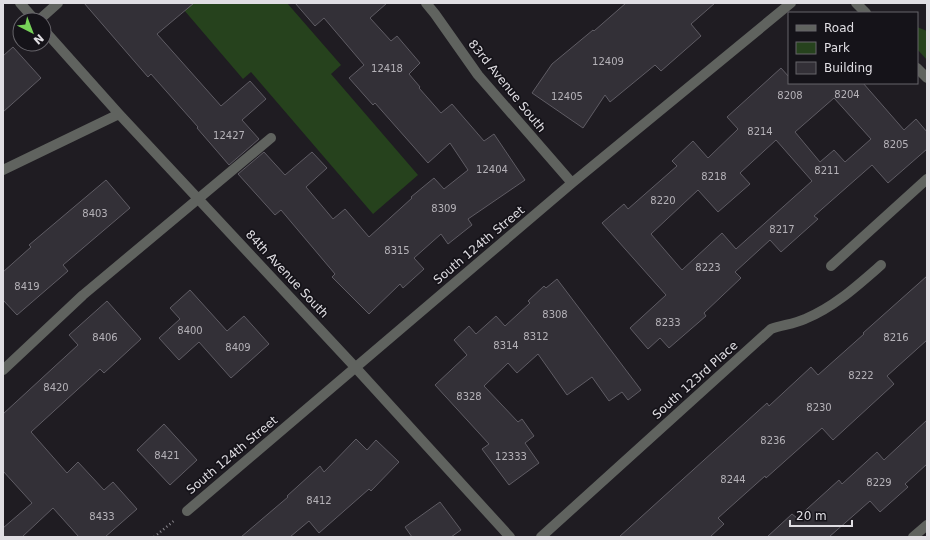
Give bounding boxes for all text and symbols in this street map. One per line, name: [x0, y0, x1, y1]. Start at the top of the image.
north arrow: [12, 12, 52, 52]
legend: [788, 12, 918, 84]
text: Road: [824, 21, 854, 35]
text: N: [31, 31, 46, 47]
street label: 83rd Avenue South: [465, 37, 549, 135]
text: Park: [824, 41, 850, 55]
house number: 12409: [592, 56, 624, 67]
text: Building: [824, 61, 873, 75]
house number: 12418: [371, 63, 403, 74]
house number: 8204: [834, 89, 860, 100]
house number: 8208: [777, 90, 803, 101]
house number: 12405: [551, 91, 583, 102]
house number: 8214: [747, 126, 773, 137]
house number: 12427: [213, 130, 245, 141]
house number: 8205: [883, 139, 909, 150]
house number: 12404: [476, 164, 508, 175]
house number: 8211: [814, 165, 840, 176]
house number: 8218: [701, 171, 727, 182]
house number: 8220: [650, 195, 676, 206]
house number: 8309: [431, 203, 457, 214]
street label: South 124th Street: [431, 203, 527, 287]
house number: 8403: [82, 208, 108, 219]
house number: 8217: [769, 224, 795, 235]
street label: 84th Avenue South: [243, 227, 331, 321]
house number: 8315: [384, 245, 410, 256]
house number: 8223: [695, 262, 721, 273]
house number: 8419: [14, 281, 40, 292]
house number: 8308: [542, 309, 568, 320]
house number: 8233: [655, 317, 681, 328]
house number: 8400: [177, 325, 203, 336]
house number: 8312: [523, 331, 549, 342]
house number: 8406: [92, 332, 118, 343]
house number: 8216: [883, 332, 909, 343]
street label: South 123rd Place: [650, 338, 740, 422]
house number: 8314: [493, 340, 519, 351]
house number: 8409: [225, 342, 251, 353]
house number: 8222: [848, 370, 874, 381]
house number: 8420: [43, 382, 69, 393]
house number: 8328: [456, 391, 482, 402]
house number: 8230: [806, 402, 832, 413]
street label: South 124th Street: [184, 413, 280, 497]
house number: 8236: [760, 435, 786, 446]
house number: 8421: [154, 450, 180, 461]
house number: 12333: [495, 451, 527, 462]
house number: 8244: [720, 474, 746, 485]
house number: 8229: [866, 477, 892, 488]
house number: 8412: [306, 495, 332, 506]
scale bar: [790, 502, 852, 528]
text: 20 m: [796, 509, 827, 523]
house number: 8433: [89, 511, 115, 522]

